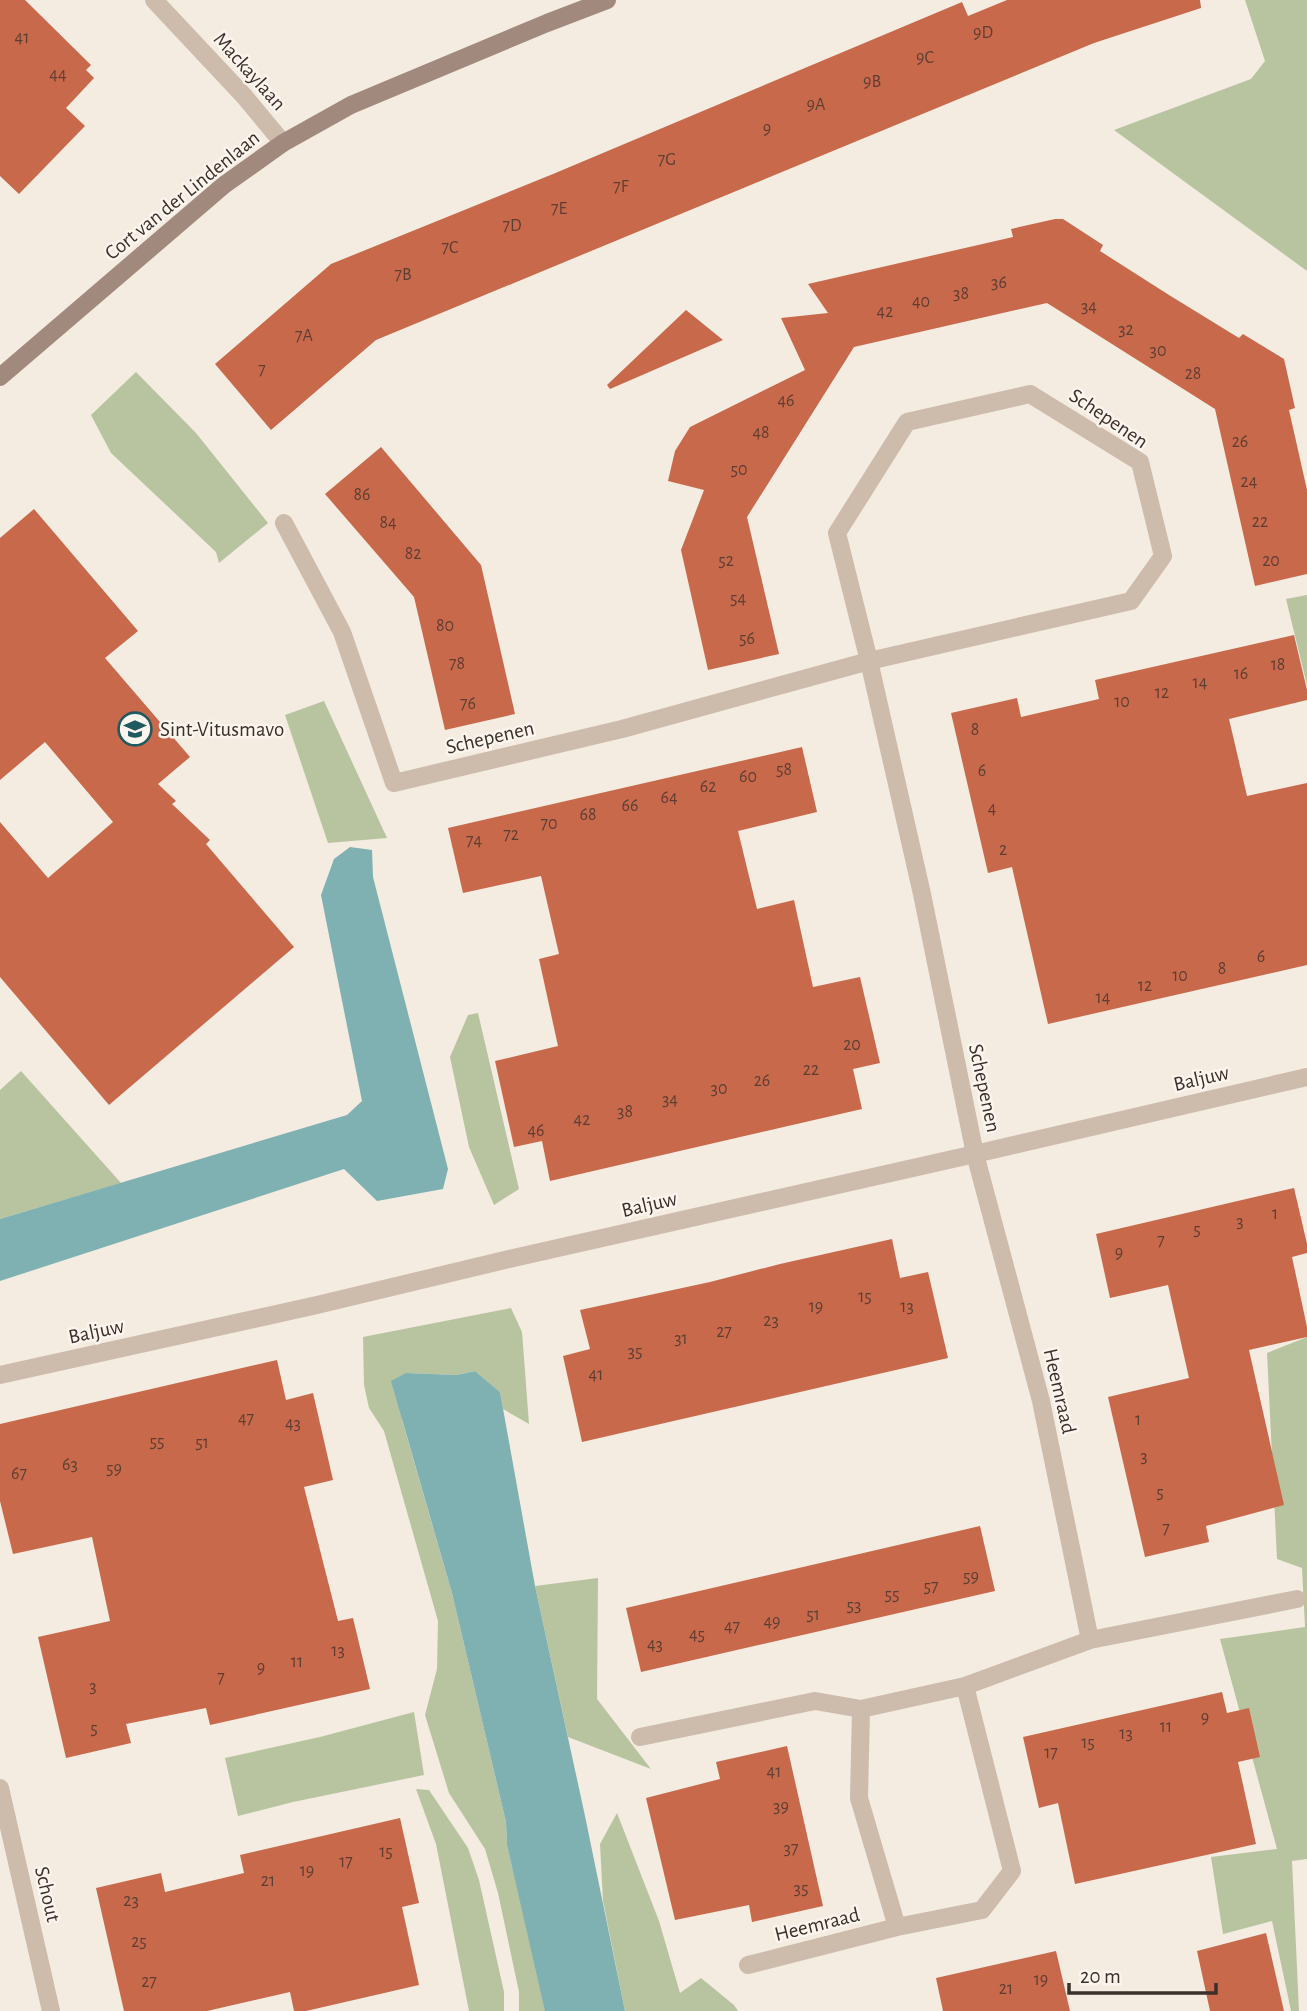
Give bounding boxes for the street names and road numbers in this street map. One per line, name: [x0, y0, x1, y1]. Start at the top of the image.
street label: Mackaylaan: [209, 28, 290, 114]
street label: Cort van der Lindenlaan: [101, 127, 264, 264]
street label: Schepenen: [1066, 385, 1152, 452]
street label: Schepenen: [444, 717, 536, 758]
street label: Schepenen: [965, 1042, 1004, 1134]
street label: Baljuw: [1171, 1062, 1231, 1095]
street label: Baljuw: [619, 1188, 679, 1221]
street label: Baljuw: [66, 1315, 126, 1348]
street label: Heemraad: [1040, 1346, 1080, 1436]
street label: Schout: [31, 1864, 64, 1924]
street label: Heemraad: [773, 1904, 862, 1945]

